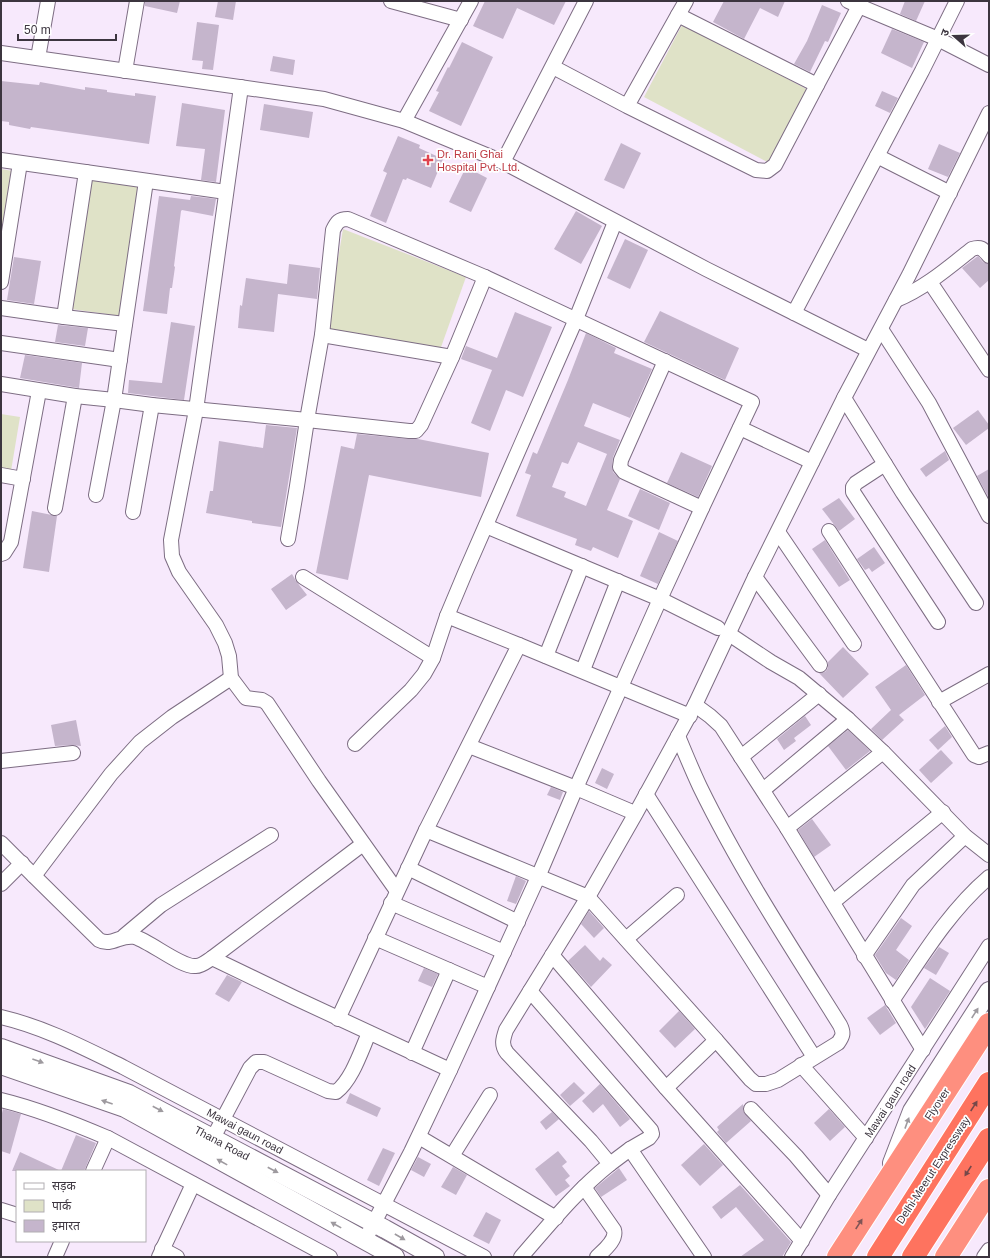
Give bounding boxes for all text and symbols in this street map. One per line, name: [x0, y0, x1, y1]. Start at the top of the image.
scale bar: [18, 16, 116, 42]
north arrow: [934, 16, 974, 56]
text: 50 m: [24, 23, 51, 37]
text: उ: [938, 27, 952, 38]
place label: Dr. Rani Ghai Hospital Pvt. Ltd.: [437, 148, 520, 173]
marker: Dr. Rani Ghai Hospital Pvt. Ltd.: [422, 154, 434, 166]
one-way arrow: [971, 1008, 979, 1018]
one-way arrow: [32, 1058, 44, 1064]
street label: Mawai gaun road: [862, 1062, 918, 1140]
street label: Flyover: [922, 1085, 952, 1122]
one-way arrow: [101, 1099, 113, 1105]
one-way arrow: [970, 1101, 978, 1111]
one-way arrow: [153, 1106, 164, 1112]
street label: Mawai gaun road: [205, 1106, 285, 1156]
street label: Delhi-Meerut Expressway: [894, 1114, 972, 1226]
one-way arrow: [905, 1117, 911, 1129]
street label: Thana Road: [192, 1123, 252, 1163]
one-way arrow: [216, 1159, 228, 1165]
one-way arrow: [964, 1166, 972, 1177]
one-way arrow: [268, 1167, 279, 1173]
legend: [16, 1170, 146, 1242]
text: सड़क: [52, 1179, 77, 1193]
text: पार्क: [52, 1199, 72, 1213]
text: इमारत: [52, 1219, 81, 1233]
one-way arrow: [855, 1219, 863, 1229]
one-way arrow: [330, 1221, 342, 1228]
one-way arrow: [395, 1234, 406, 1241]

